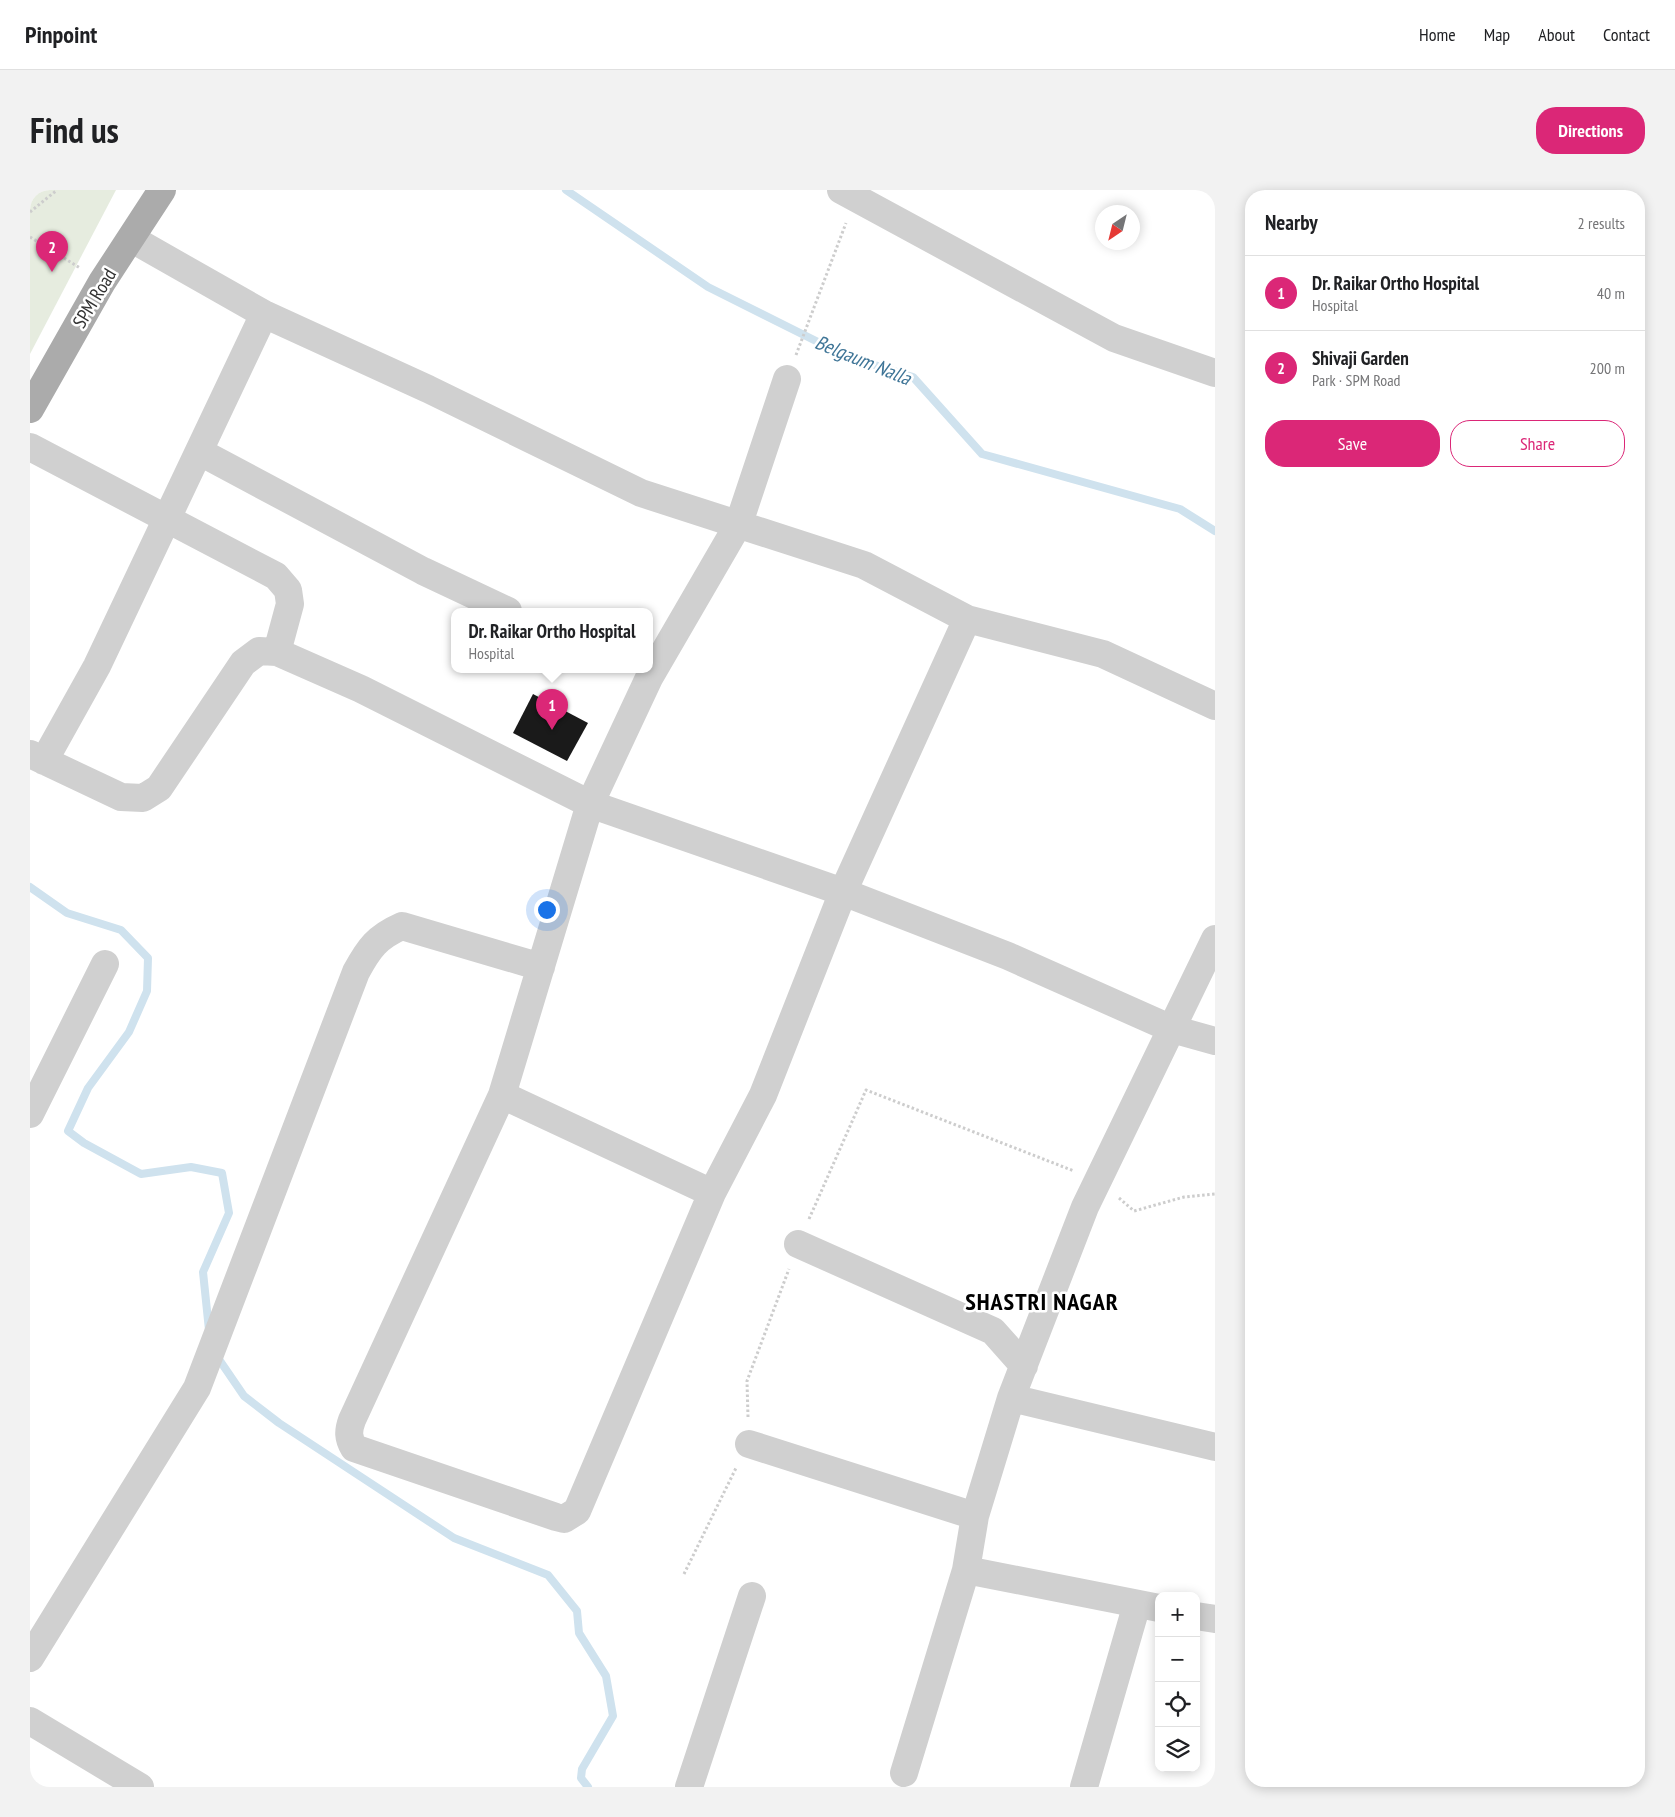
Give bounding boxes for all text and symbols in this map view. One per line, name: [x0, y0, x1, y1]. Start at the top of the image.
text: Pinpoint: [25, 19, 97, 50]
text: Home: [1419, 23, 1456, 46]
text: Map: [1484, 23, 1510, 46]
text: About: [1538, 23, 1575, 46]
text: Contact: [1603, 23, 1650, 46]
text: Find us: [30, 107, 119, 153]
button: Directions: [1536, 107, 1645, 154]
north arrow: [1095, 205, 1140, 250]
text: Nearby: [1265, 209, 1318, 236]
text: 2 results: [1578, 213, 1625, 233]
pin: 2: [36, 231, 68, 272]
street label: SPM Road: [67, 264, 121, 332]
text: Dr. Raikar Ortho Hospital: [1312, 271, 1479, 295]
text: 1: [1277, 283, 1285, 303]
text: 40 m: [1597, 283, 1625, 303]
text: Hospital: [1312, 295, 1358, 315]
water label: Belgaum Nalla: [811, 329, 916, 391]
text: Shivaji Garden: [1312, 346, 1409, 370]
text: 2: [1277, 358, 1285, 378]
text: 200 m: [1590, 358, 1625, 378]
text: Park · SPM Road: [1312, 370, 1401, 390]
button: Save: [1265, 420, 1440, 467]
button: Share: [1450, 420, 1625, 467]
popup: [451, 608, 653, 673]
text: Dr. Raikar Ortho Hospital: [468, 619, 636, 643]
text: Hospital: [468, 643, 514, 663]
pin: 1: [536, 689, 568, 730]
your location: [534, 897, 560, 923]
district label: SHASTRI NAGAR: [965, 1286, 1119, 1317]
map controls: [1155, 1592, 1200, 1772]
button: +: [1155, 1592, 1200, 1637]
button: −: [1155, 1637, 1200, 1682]
button: locate: [1155, 1682, 1200, 1727]
button: layers: [1155, 1727, 1200, 1772]

